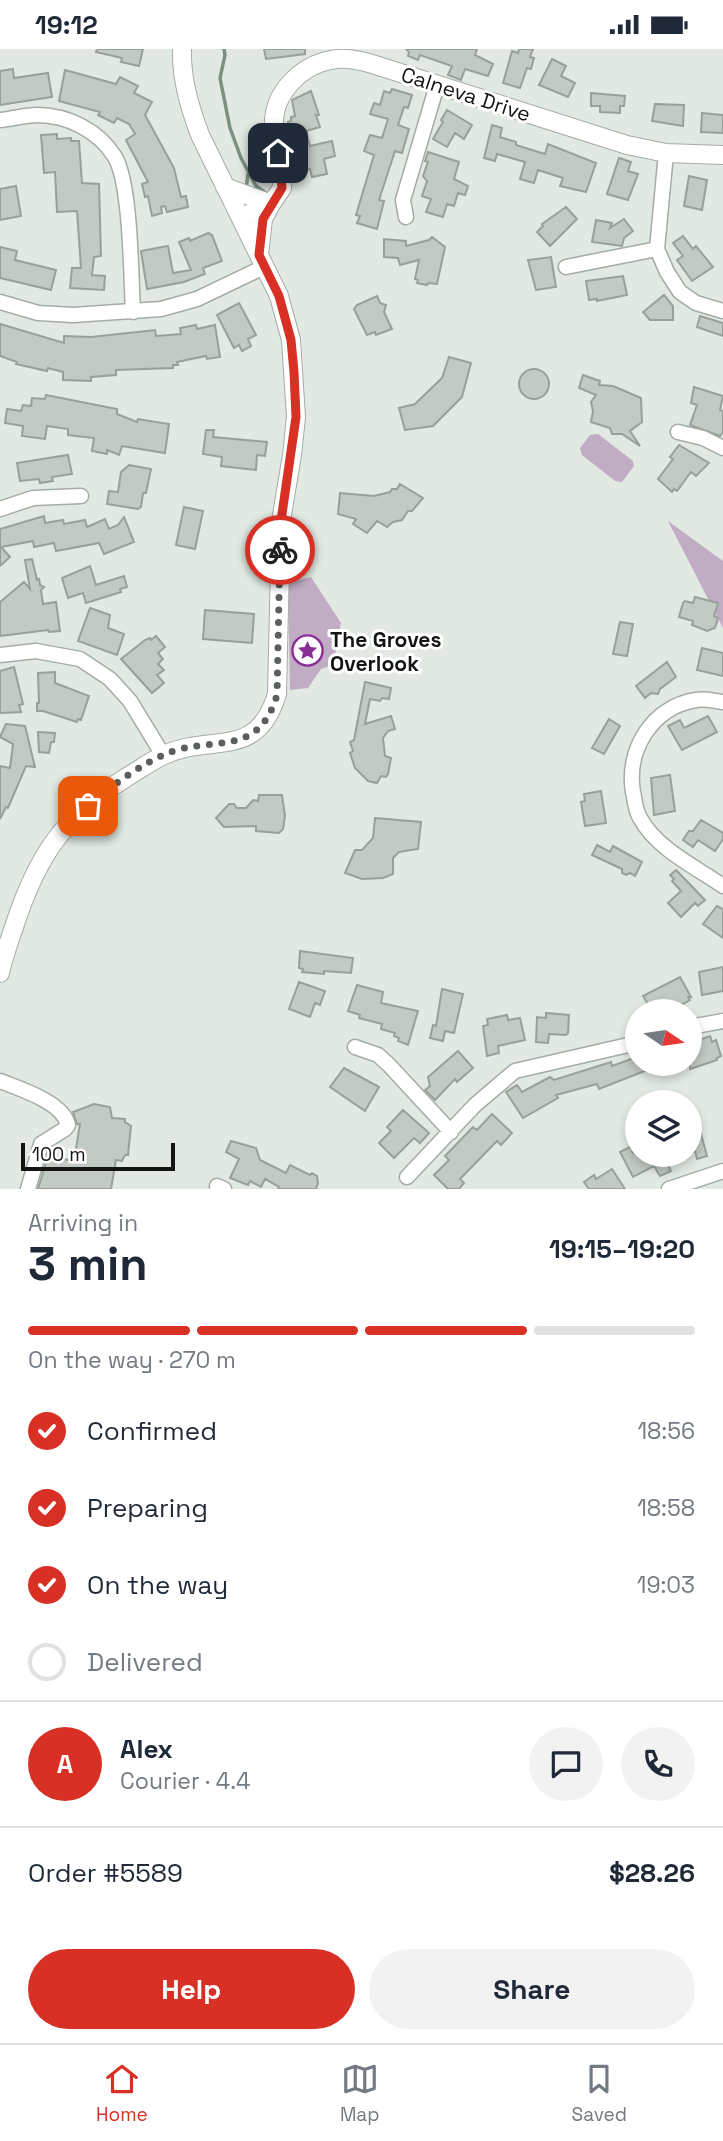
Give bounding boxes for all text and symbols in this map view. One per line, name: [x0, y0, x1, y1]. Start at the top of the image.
text: 19:12: [35, 8, 98, 42]
street label: Calneva Drive: [398, 60, 534, 128]
pin: [248, 123, 308, 183]
icon: home: [259, 134, 297, 172]
courier: [245, 515, 315, 585]
icon: bike: [261, 531, 299, 569]
place label: The Groves Overlook: [330, 626, 441, 677]
place icon: The Groves Overlook: [290, 634, 324, 668]
pin: [58, 776, 118, 836]
icon: bag: [69, 787, 107, 825]
north arrow: [625, 999, 702, 1076]
map controls: [625, 999, 702, 1167]
button: layers: [625, 1090, 702, 1167]
scale bar: [21, 1140, 175, 1172]
text: 100 m: [32, 1142, 86, 1167]
text: Arriving in: [28, 1208, 138, 1238]
text: 19:15–19:20: [549, 1232, 695, 1266]
text: 3 min: [28, 1235, 148, 1293]
text: On the way · 270 m: [28, 1345, 236, 1375]
icon: check: [28, 1412, 66, 1450]
text: Confirmed: [87, 1414, 217, 1448]
text: 18:56: [637, 1416, 695, 1446]
icon: check: [28, 1489, 66, 1527]
text: Preparing: [87, 1491, 208, 1525]
text: 18:58: [637, 1493, 695, 1523]
icon: check: [28, 1566, 66, 1604]
text: On the way: [87, 1568, 228, 1602]
text: 19:03: [637, 1570, 695, 1600]
text: Delivered: [87, 1645, 203, 1679]
button: chat: [529, 1727, 603, 1801]
button: phone: [621, 1727, 695, 1801]
text: Alex: [120, 1732, 173, 1766]
text: A: [57, 1747, 73, 1781]
text: Courier · 4.4: [120, 1766, 250, 1796]
text: Order #5589: [28, 1856, 183, 1890]
text: $28.26: [609, 1856, 695, 1890]
button: Help: [28, 1949, 355, 2029]
button: Share: [369, 1949, 695, 2029]
tab: Home: [96, 2060, 148, 2127]
tab: Map: [340, 2060, 380, 2127]
tab: Saved: [572, 2060, 627, 2127]

